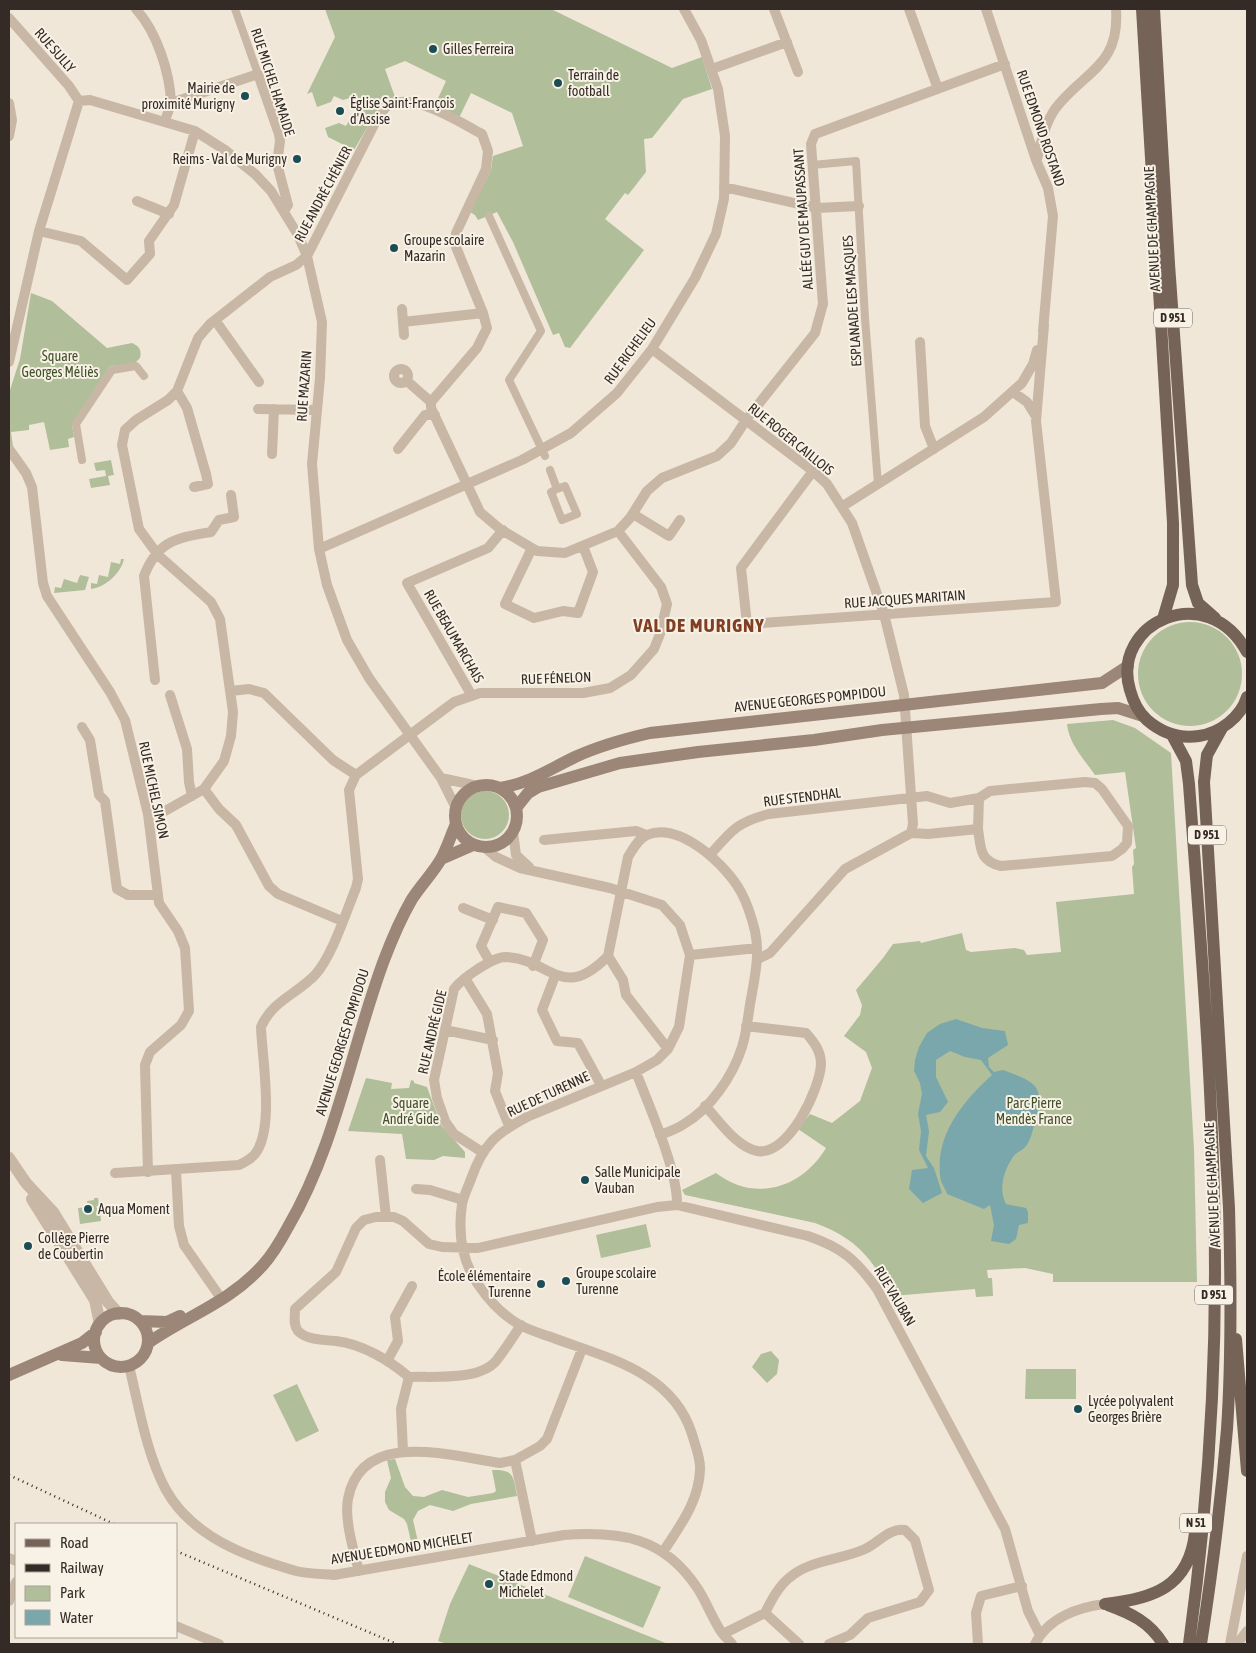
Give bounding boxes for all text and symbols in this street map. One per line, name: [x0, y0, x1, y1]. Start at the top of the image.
street label: RUE SULLY: [31, 25, 79, 76]
street label: RUE MICHEL HAMAIDE: [248, 26, 298, 138]
place label: Gilles Ferreira: [443, 41, 514, 57]
marker: Gilles Ferreira: [427, 43, 439, 55]
place label: Terrain de football: [568, 67, 619, 99]
street label: RUE EDMOND ROSTAND: [1014, 68, 1068, 188]
marker: Terrain de football: [552, 77, 564, 89]
place label: Mairie de proximité Murigny: [141, 80, 235, 112]
marker: Mairie de proximité Murigny: [239, 90, 251, 102]
place label: Église Saint-François d'Assise: [350, 95, 455, 127]
marker: Église Saint-François d'Assise: [334, 105, 346, 117]
street label: RUE ANDRÉ CHÉNIER: [291, 143, 355, 245]
street label: ALLÉE GUY DE MAUPASSANT: [790, 148, 816, 290]
place label: Reims - Val de Murigny: [173, 151, 287, 167]
marker: Reims - Val de Murigny: [291, 153, 303, 165]
street label: AVENUE DE CHAMPAGNE: [1141, 166, 1163, 292]
place label: Groupe scolaire Mazarin: [404, 232, 484, 264]
street label: ESPLANADE LES MASQUES: [839, 235, 865, 367]
marker: Groupe scolaire Mazarin: [388, 242, 400, 254]
road number: D 951: [1154, 308, 1192, 328]
street label: RUE RICHELIEU: [601, 315, 659, 387]
park label: Square Georges Méliès: [22, 348, 99, 380]
street label: RUE MAZARIN: [294, 350, 314, 422]
street label: RUE ROGER CAILLOIS: [745, 400, 837, 478]
street label: RUE BEAUMARCHAIS: [421, 587, 487, 685]
street label: RUE JACQUES MARITAIN: [844, 587, 966, 611]
district label: VAL DE MURIGNY: [632, 614, 765, 636]
street label: RUE FÉNELON: [520, 669, 592, 687]
street label: AVENUE GEORGES POMPIDOU: [733, 683, 887, 715]
street label: RUE MICHEL SIMON: [136, 740, 172, 840]
street label: RUE STENDHAL: [762, 784, 842, 810]
road number: D 951: [1188, 826, 1226, 844]
street label: AVENUE GEORGES POMPIDOU: [312, 967, 372, 1117]
street label: RUE ANDRÉ GIDE: [415, 988, 449, 1076]
street label: RUE DE TURENNE: [504, 1068, 592, 1120]
park label: Square André Gide: [383, 1095, 439, 1127]
park label: Parc Pierre Mendès France: [996, 1095, 1072, 1127]
street label: AVENUE DE CHAMPAGNE: [1201, 1122, 1223, 1248]
place label: Salle Municipale Vauban: [595, 1164, 681, 1196]
marker: Salle Municipale Vauban: [579, 1174, 591, 1186]
place label: Aqua Moment: [98, 1201, 170, 1217]
marker: Aqua Moment: [82, 1203, 94, 1215]
place label: Collège Pierre de Coubertin: [38, 1230, 109, 1262]
marker: Collège Pierre de Coubertin: [22, 1240, 34, 1252]
street label: RUE VAUBAN: [871, 1263, 919, 1329]
place label: Groupe scolaire Turenne: [576, 1265, 656, 1297]
place label: École élémentaire Turenne: [438, 1268, 531, 1300]
marker: Groupe scolaire Turenne: [560, 1275, 572, 1287]
marker: École élémentaire Turenne: [535, 1278, 547, 1290]
road number: D 951: [1195, 1286, 1233, 1304]
place label: Lycée polyvalent Georges Brière: [1088, 1393, 1174, 1425]
marker: Lycée polyvalent Georges Brière: [1072, 1403, 1084, 1415]
road number: N 51: [1180, 1514, 1212, 1532]
legend: [15, 1523, 178, 1638]
street label: AVENUE EDMOND MICHELET: [330, 1529, 474, 1567]
text: Road: [60, 1534, 89, 1551]
text: Railway: [60, 1559, 104, 1576]
place label: Stade Edmond Michelet: [499, 1568, 573, 1600]
marker: Stade Edmond Michelet: [483, 1578, 495, 1590]
text: Park: [60, 1584, 85, 1601]
text: Water: [60, 1609, 93, 1626]

